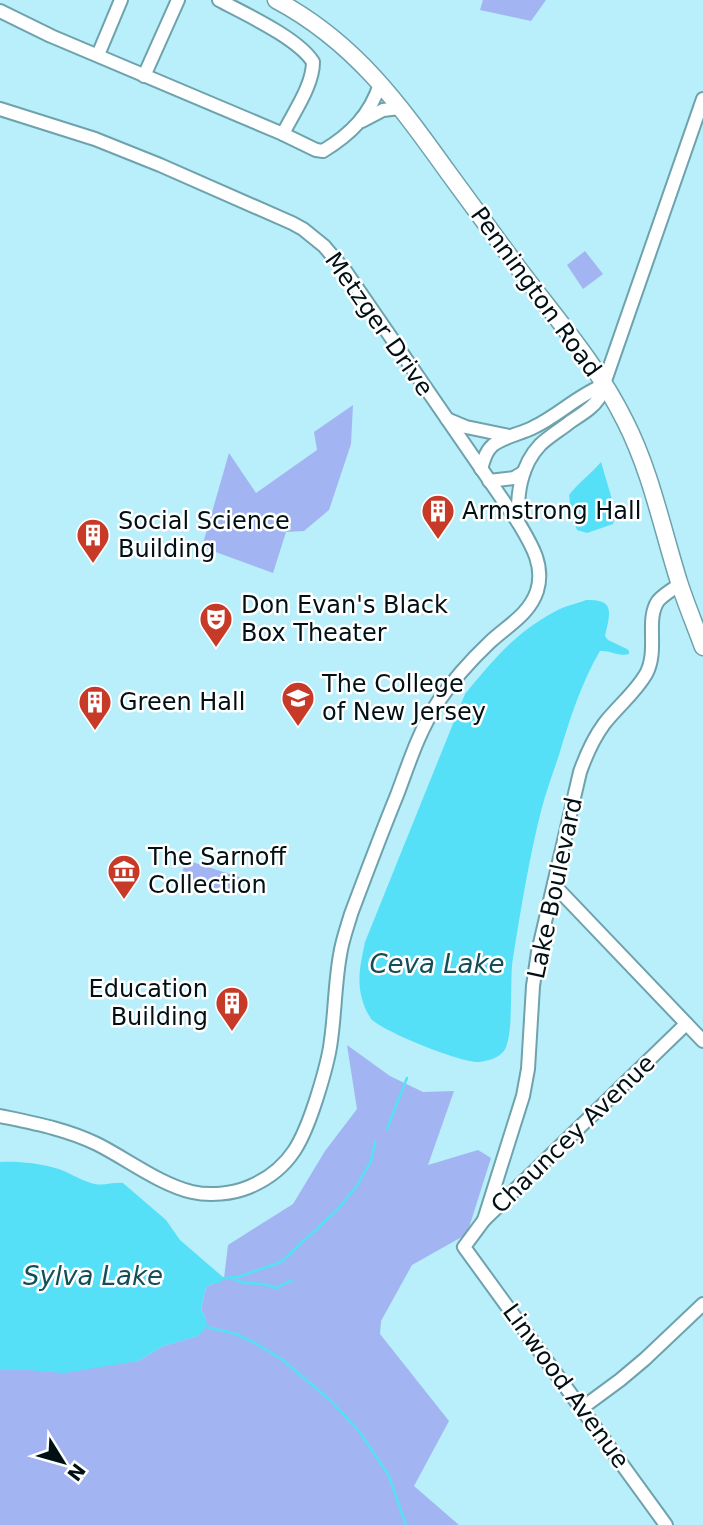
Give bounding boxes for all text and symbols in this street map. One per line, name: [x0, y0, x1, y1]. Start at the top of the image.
street label: Pennington Road: [465, 202, 607, 382]
street label: Metzger Drive: [319, 247, 439, 401]
building icon: Armstrong Hall: [419, 492, 457, 541]
place label: Armstrong Hall: [462, 497, 641, 525]
place label: Social Science Building: [118, 507, 290, 563]
building icon: Social Science Building: [74, 516, 112, 565]
place label: Don Evan's Black Box Theater: [241, 591, 448, 647]
theatre icon: Don Evan's Black Box Theater: [197, 600, 235, 649]
place label: The College of New Jersey: [321, 670, 486, 726]
school or university icon: The College of New Jersey: [279, 679, 317, 728]
building icon: Green Hall: [76, 683, 114, 732]
place label: Green Hall: [119, 688, 245, 716]
street label: Lake Boulevard: [522, 795, 588, 981]
place label: The Sarnoff Collection: [147, 843, 287, 899]
museum icon: The Sarnoff Collection: [105, 852, 143, 901]
water label: Ceva Lake: [369, 949, 505, 979]
place label: Education Building: [89, 975, 208, 1031]
building icon: Education Building: [213, 984, 251, 1033]
street label: Chauncey Avenue: [486, 1049, 660, 1219]
water label: Sylva Lake: [23, 1261, 163, 1291]
street label: Linwood Avenue: [497, 1298, 635, 1474]
north arrow: [28, 1427, 98, 1497]
text: N: [63, 1459, 90, 1485]

